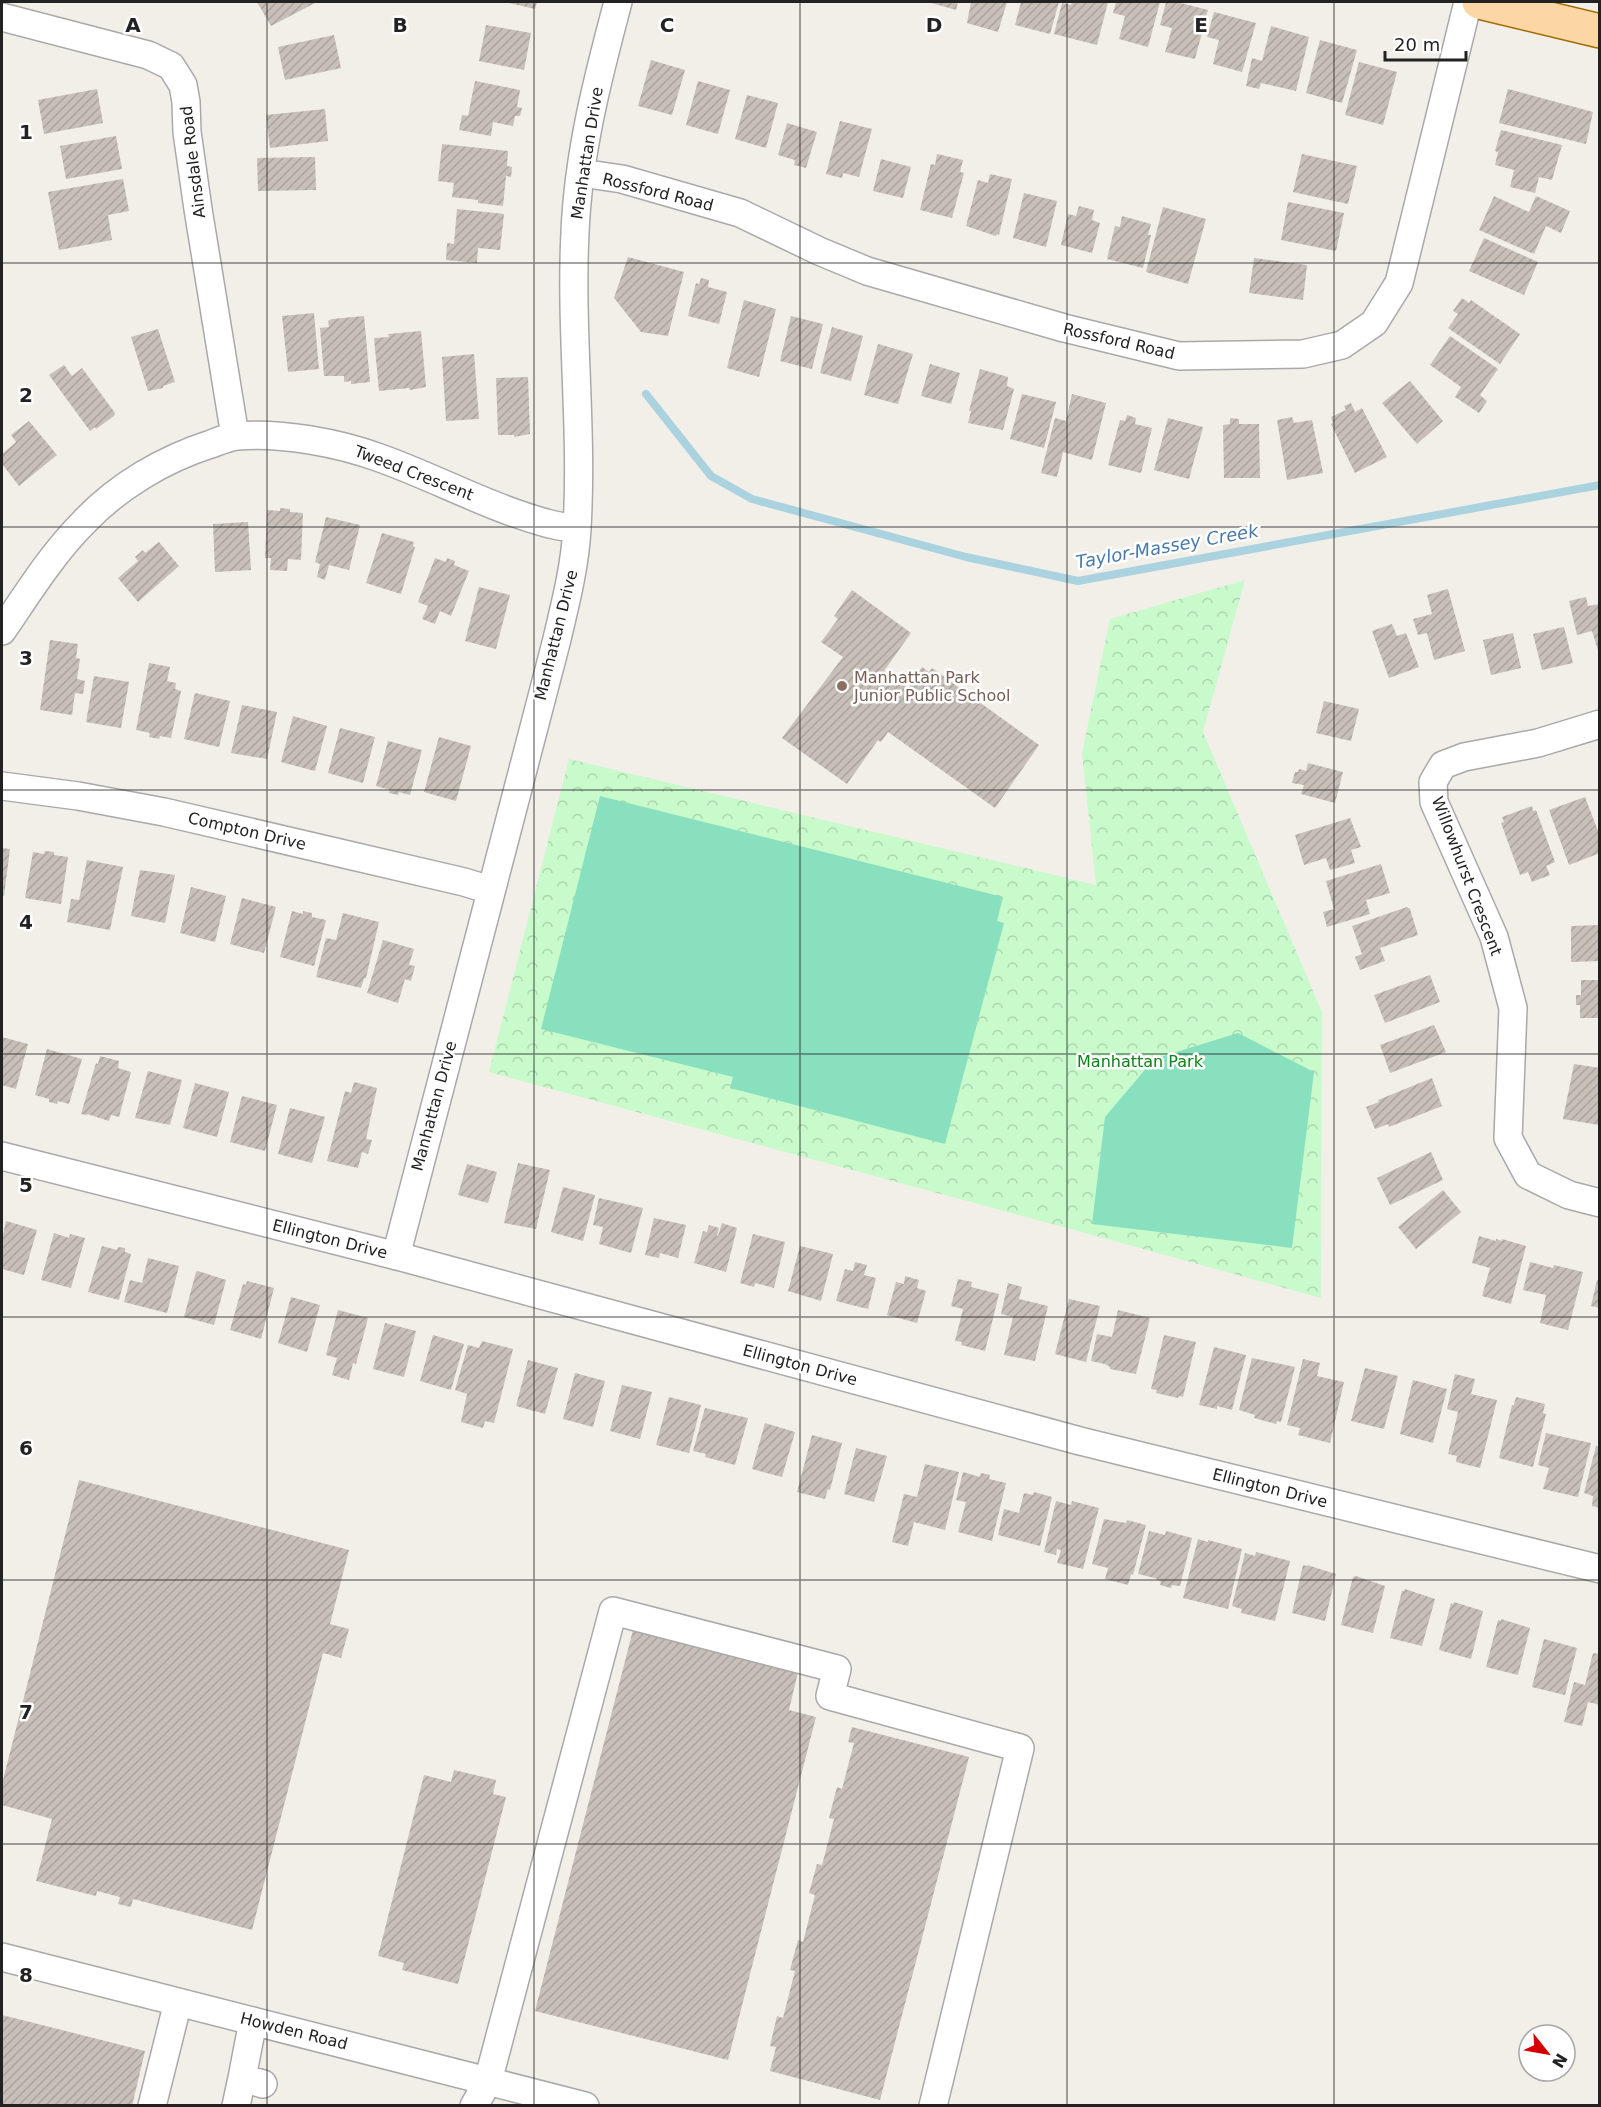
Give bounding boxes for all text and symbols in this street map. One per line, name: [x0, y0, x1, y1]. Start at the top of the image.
text: A: [125, 13, 141, 37]
text: B: [392, 13, 408, 37]
text: C: [660, 13, 674, 37]
text: D: [926, 13, 942, 37]
text: E: [1194, 13, 1208, 37]
scale bar: [1385, 24, 1466, 62]
text: 20 m: [1394, 34, 1440, 55]
street label: Manhattan Drive: [567, 85, 607, 221]
street label: Ainsdale Road: [177, 105, 209, 219]
text: 1: [19, 120, 33, 144]
street label: Rossford Road: [600, 169, 716, 215]
street label: Rossford Road: [1061, 319, 1177, 363]
text: 2: [19, 383, 33, 407]
street label: Tweed Crescent: [351, 441, 476, 504]
water label: Taylor-Massey Creek: [1074, 519, 1261, 572]
street label: Manhattan Drive: [531, 568, 581, 702]
text: 3: [19, 646, 33, 670]
place label: Manhattan Park Junior Public School: [853, 668, 1010, 705]
marker: Manhattan Park Junior Public School: [835, 679, 849, 693]
street label: Willowhurst Crescent: [1428, 794, 1506, 958]
street label: Compton Drive: [186, 808, 308, 854]
text: 4: [19, 910, 33, 934]
street label: Manhattan Drive: [407, 1039, 461, 1173]
park label: Manhattan Park: [1077, 1052, 1204, 1071]
text: 5: [19, 1173, 33, 1197]
street label: Ellington Drive: [271, 1216, 389, 1262]
street label: Ellington Drive: [741, 1341, 859, 1389]
text: 6: [19, 1436, 33, 1460]
street label: Ellington Drive: [1211, 1465, 1329, 1511]
text: 7: [19, 1700, 33, 1724]
text: 8: [19, 1963, 33, 1987]
street label: Howden Road: [238, 2008, 350, 2054]
north arrow: [1517, 2023, 1577, 2083]
text: N: [1548, 2050, 1571, 2071]

